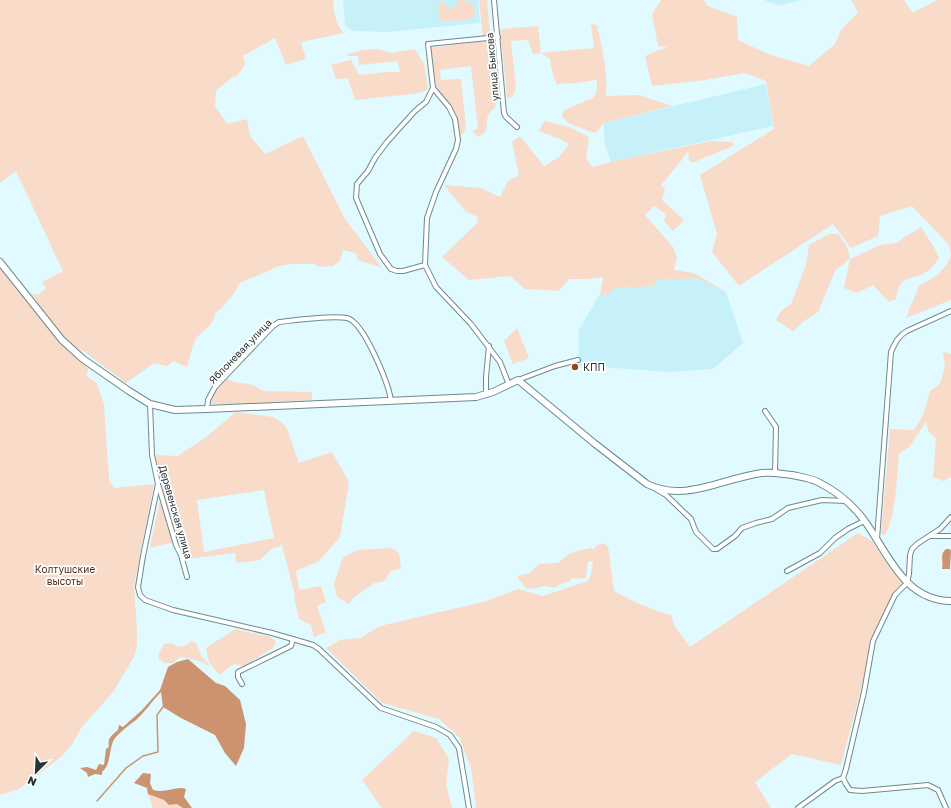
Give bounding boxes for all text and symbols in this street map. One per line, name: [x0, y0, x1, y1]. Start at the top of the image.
street label: улица Быкова: [483, 32, 501, 102]
street label: Яблоневая улица: [206, 316, 274, 386]
place label: КПП: [583, 361, 605, 373]
marker: КПП: [570, 362, 580, 372]
street label: Деревенская улица: [157, 464, 195, 560]
park label: Колтушские высоты: [35, 563, 95, 587]
north arrow: [16, 752, 56, 792]
text: N: [25, 774, 38, 789]

